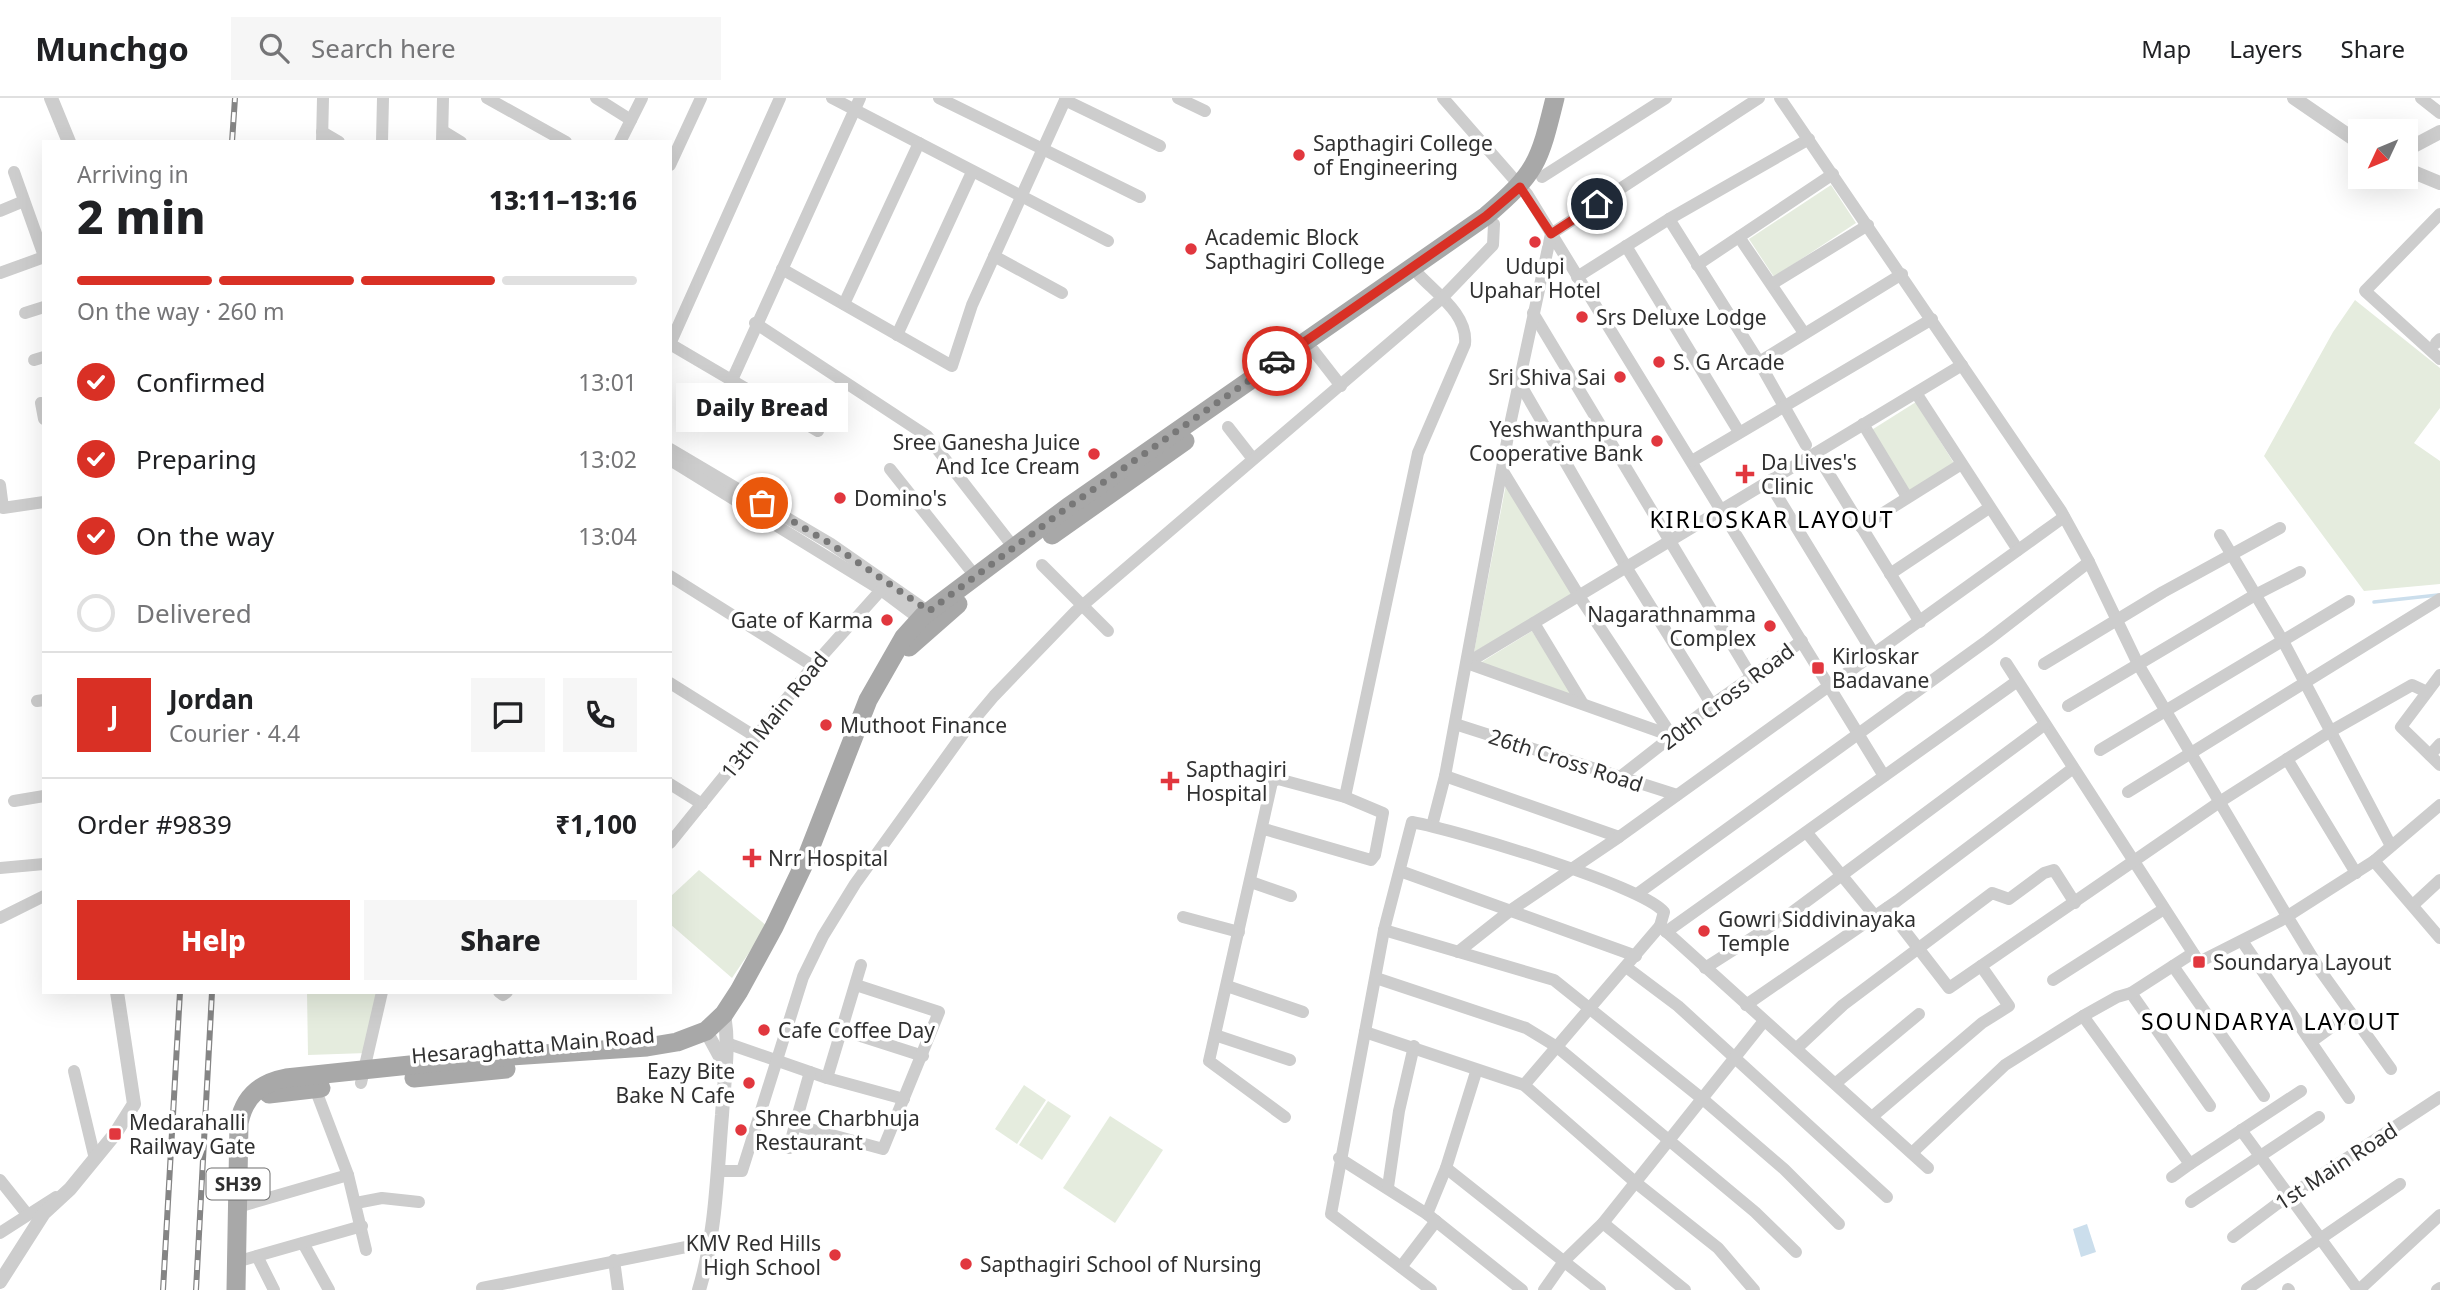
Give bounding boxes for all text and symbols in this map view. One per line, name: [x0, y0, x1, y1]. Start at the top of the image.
search box: [231, 17, 721, 80]
text: Munchgo: [35, 26, 189, 71]
icon: search: [255, 29, 293, 67]
text: Search here: [311, 30, 456, 66]
text: Map: [2141, 32, 2191, 65]
text: Layers: [2229, 32, 2303, 65]
text: Share: [2341, 32, 2405, 65]
north arrow: [2348, 119, 2418, 189]
map controls: [2348, 119, 2418, 189]
place label: Sapthagiri College of Engineering: [1313, 129, 1493, 181]
marker: Sapthagiri College of Engineering: [1291, 147, 1307, 163]
text: Arriving in: [77, 158, 189, 190]
pin: [1567, 174, 1627, 234]
text: 13:11–13:16: [489, 182, 637, 218]
text: 2 min: [77, 185, 206, 247]
icon: home: [1578, 185, 1616, 223]
place label: Academic Block Sapthagiri College: [1205, 223, 1385, 275]
marker: Udupi Upahar Hotel: [1527, 234, 1543, 250]
marker: Academic Block Sapthagiri College: [1183, 241, 1199, 257]
place label: Udupi Upahar Hotel: [1469, 252, 1601, 304]
text: On the way · 260 m: [77, 295, 284, 327]
place label: Srs Deluxe Lodge: [1596, 303, 1767, 331]
marker: Srs Deluxe Lodge: [1574, 309, 1590, 325]
courier: [1242, 326, 1312, 396]
icon: car: [1258, 342, 1296, 380]
place label: S. G Arcade: [1673, 348, 1785, 376]
marker: S. G Arcade: [1651, 354, 1667, 370]
icon: check: [77, 363, 115, 401]
place label: Sri Shiva Sai: [1488, 363, 1606, 391]
text: Confirmed: [136, 364, 266, 400]
text: 13:01: [578, 366, 637, 398]
marker: Sri Shiva Sai: [1612, 369, 1628, 385]
callout: Daily Bread: [676, 384, 848, 433]
text: Daily Bread: [696, 391, 828, 423]
place label: Yeshwanthpura Cooperative Bank: [1469, 415, 1644, 467]
place label: Sree Ganesha Juice And Ice Cream: [893, 428, 1080, 480]
marker: Yeshwanthpura Cooperative Bank: [1649, 433, 1665, 449]
icon: check: [77, 440, 115, 478]
text: Preparing: [136, 441, 257, 477]
text: 13:02: [578, 443, 637, 475]
marker: Sree Ganesha Juice And Ice Cream: [1086, 446, 1102, 462]
place label: Da Lives's Clinic: [1761, 448, 1857, 500]
marker: Da Lives's Clinic: [1735, 464, 1755, 484]
pin: [732, 473, 792, 533]
icon: bag: [743, 484, 781, 522]
place label: Domino's: [854, 484, 947, 512]
marker: Domino's: [832, 490, 848, 506]
district label: KIRLOSKAR LAYOUT: [1649, 503, 1895, 535]
icon: check: [77, 517, 115, 555]
text: On the way: [136, 518, 274, 554]
text: 13:04: [578, 520, 637, 552]
text: Delivered: [136, 595, 252, 631]
place label: Nagarathnamma Complex: [1587, 600, 1756, 652]
place label: Gate of Karma: [731, 606, 873, 634]
marker: Gate of Karma: [879, 612, 895, 628]
marker: Nagarathnamma Complex: [1762, 618, 1778, 634]
street label: 20th Cross Road: [1655, 637, 1799, 755]
place label: Kirloskar Badavane: [1832, 642, 1929, 694]
street label: 13th Main Road: [714, 646, 834, 784]
marker: Kirloskar Badavane: [1810, 660, 1826, 676]
button: chat: [471, 678, 545, 752]
button: phone: [563, 678, 637, 752]
text: Jordan: [169, 681, 254, 717]
text: J: [110, 697, 118, 733]
place label: Muthoot Finance: [840, 711, 1007, 739]
text: Courier · 4.4: [169, 717, 300, 749]
marker: Muthoot Finance: [818, 717, 834, 733]
street label: 26th Cross Road: [1485, 722, 1647, 798]
place label: Sapthagiri Hospital: [1186, 755, 1287, 807]
marker: Sapthagiri Hospital: [1160, 771, 1180, 791]
text: Order #9839: [77, 806, 232, 842]
text: ₹1,100: [555, 806, 637, 842]
place label: Nrr Hospital: [768, 844, 888, 872]
marker: Nrr Hospital: [742, 848, 762, 868]
button: Help: [77, 900, 350, 980]
button: Share: [364, 900, 637, 980]
place label: Gowri Siddivinayaka Temple: [1718, 905, 1916, 957]
marker: Gowri Siddivinayaka Temple: [1696, 923, 1712, 939]
place label: Soundarya Layout: [2213, 948, 2392, 976]
marker: Soundarya Layout: [2191, 954, 2207, 970]
district label: SOUNDARYA LAYOUT: [2141, 1005, 2401, 1037]
place label: Cafe Coffee Day: [778, 1016, 935, 1044]
street label: Hesaraghatta Main Road: [410, 1020, 656, 1070]
marker: Cafe Coffee Day: [756, 1022, 772, 1038]
place label: Eazy Bite Bake N Cafe: [616, 1057, 735, 1109]
marker: Eazy Bite Bake N Cafe: [741, 1075, 757, 1091]
place label: Shree Charbhuja Restaurant: [755, 1104, 920, 1156]
place label: Medarahalli Railway Gate: [129, 1108, 256, 1160]
street label: 1st Main Road: [2270, 1116, 2402, 1216]
marker: Shree Charbhuja Restaurant: [733, 1122, 749, 1138]
marker: Medarahalli Railway Gate: [107, 1126, 123, 1142]
road number: SH39: [206, 1168, 270, 1200]
place label: KMV Red Hills High School: [686, 1229, 821, 1281]
marker: KMV Red Hills High School: [827, 1247, 843, 1263]
place label: Sapthagiri School of Nursing: [980, 1250, 1262, 1278]
marker: Sapthagiri School of Nursing: [958, 1256, 974, 1272]

